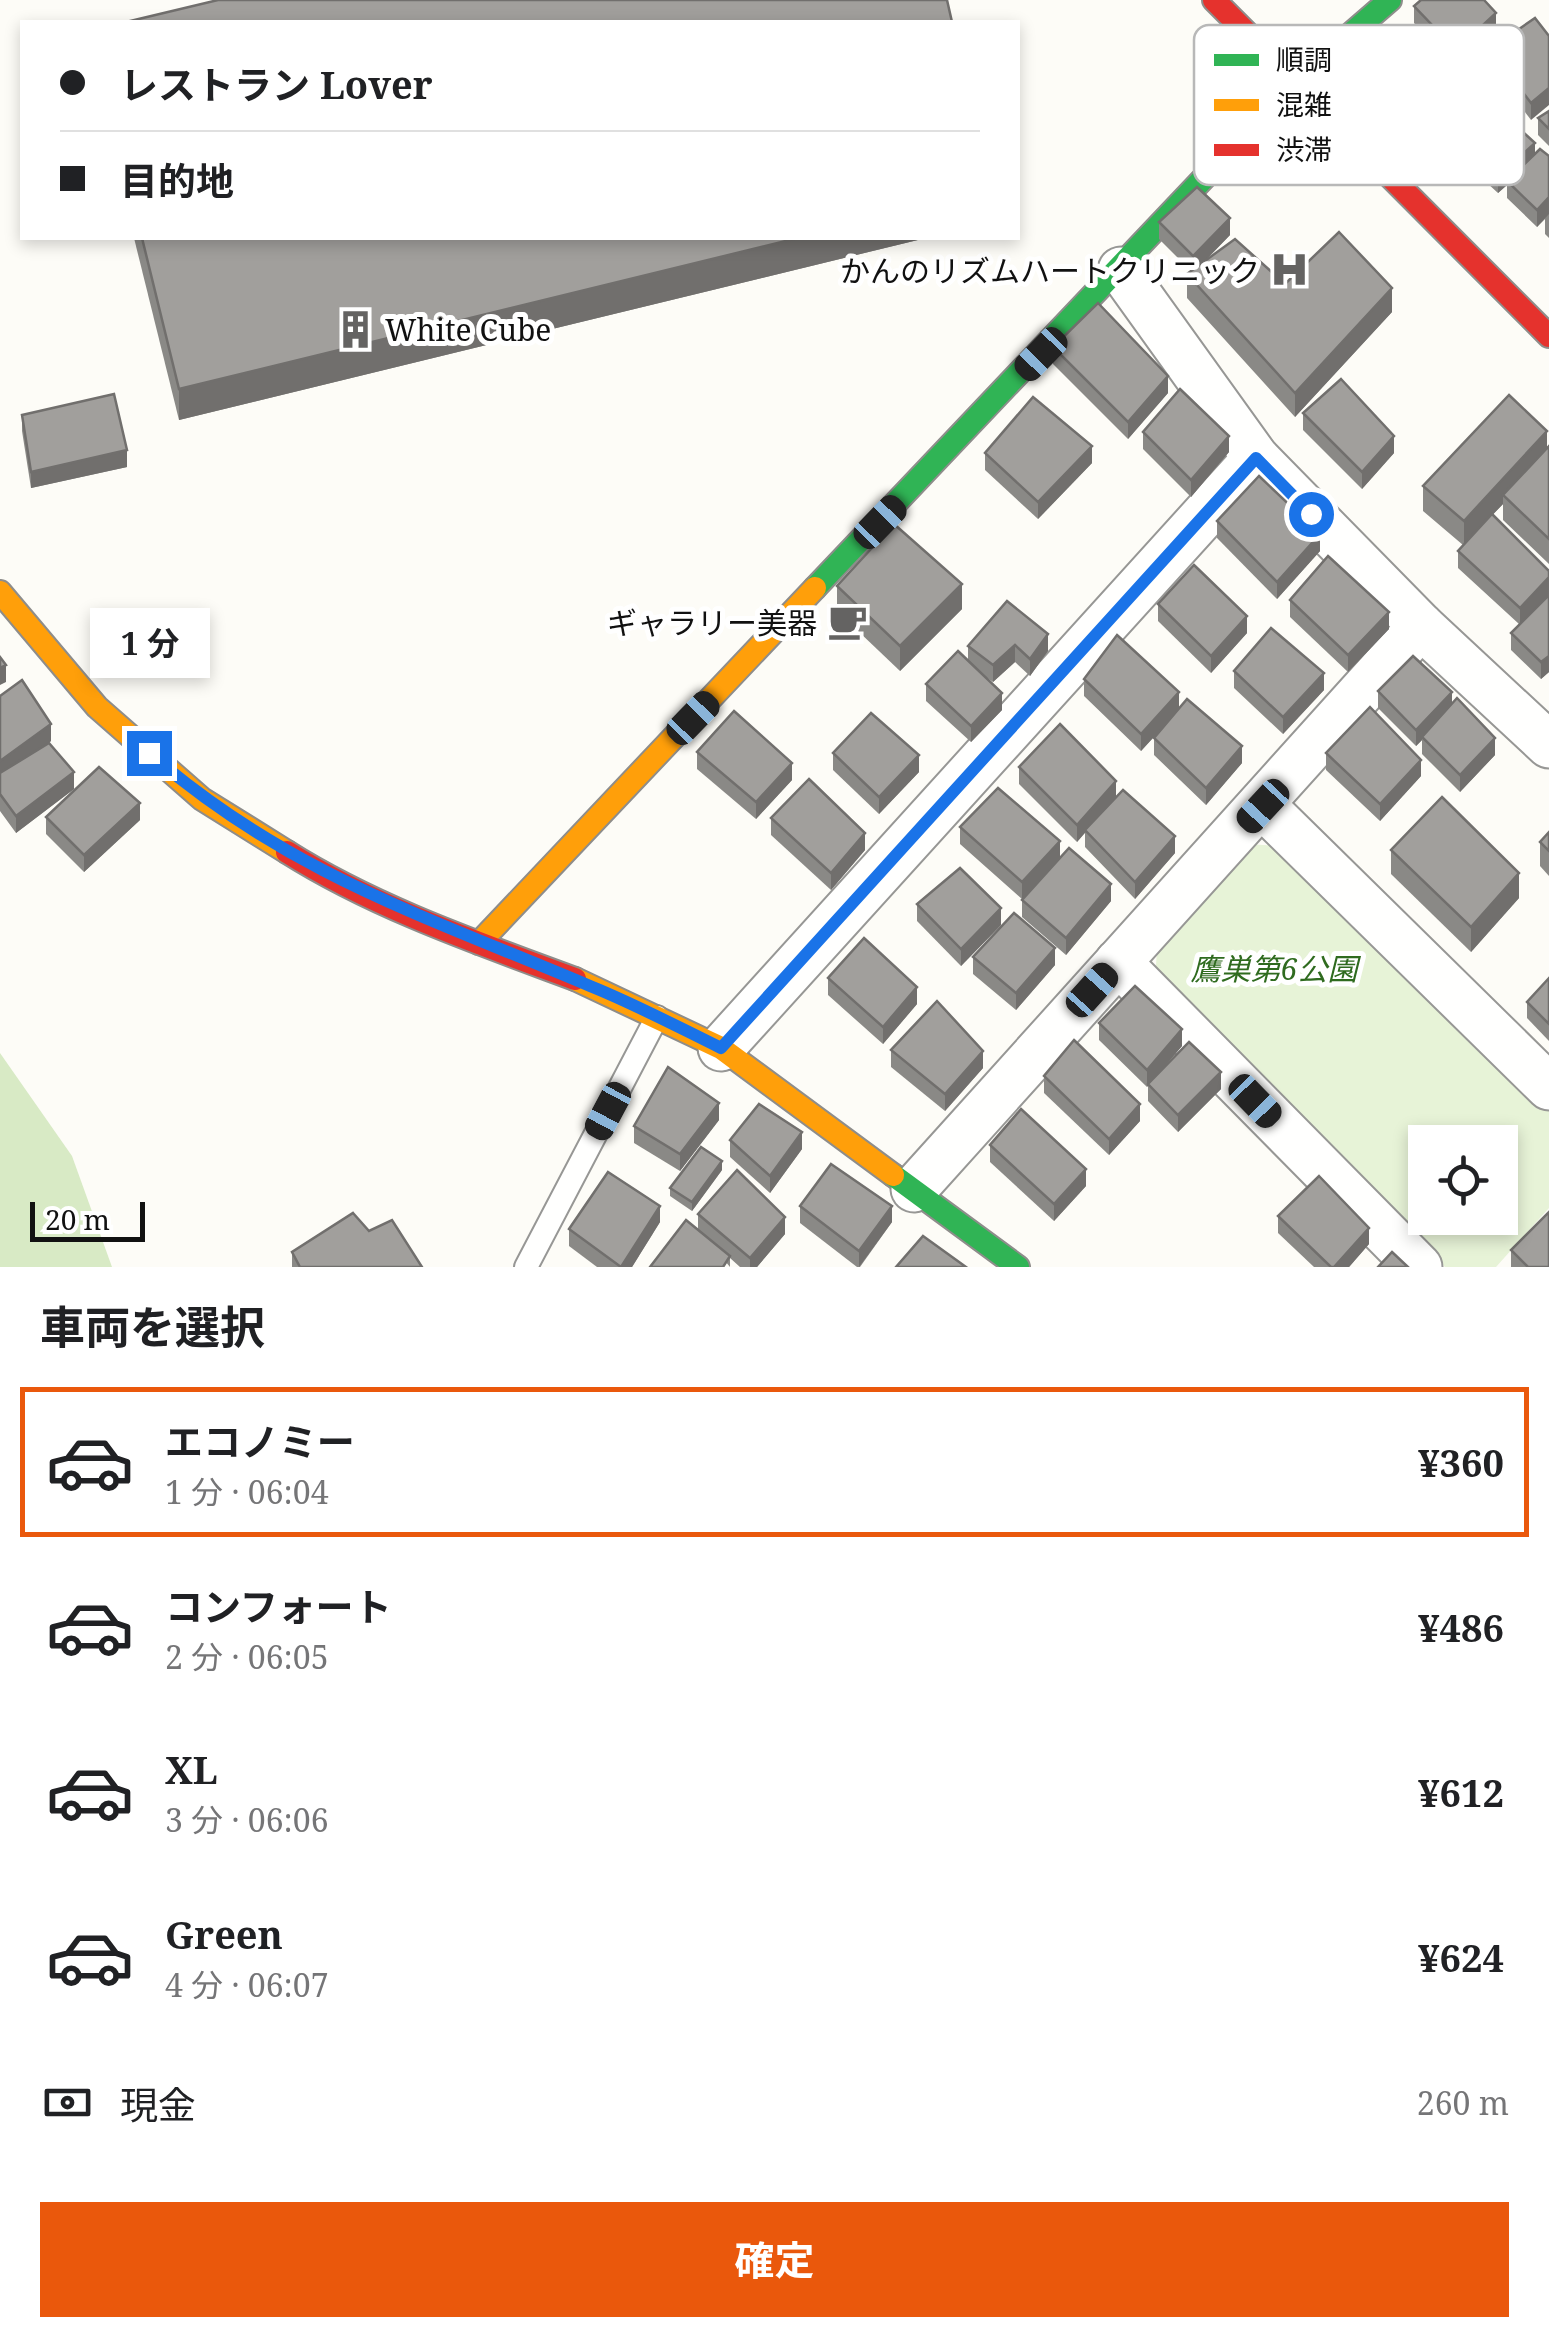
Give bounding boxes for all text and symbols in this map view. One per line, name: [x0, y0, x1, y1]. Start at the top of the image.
legend: [1194, 25, 1524, 185]
text: 順調: [1276, 40, 1332, 78]
text: レストラン Lover: [120, 58, 433, 110]
text: 混雑: [1276, 85, 1332, 123]
text: 渋滞: [1276, 130, 1332, 168]
text: 目的地: [120, 154, 234, 206]
hospital icon: かんのリズムハートクリニック: [1269, 249, 1311, 291]
place label: かんのリズムハートクリニック: [840, 250, 1260, 291]
building icon: White Cube: [334, 308, 376, 350]
place label: White Cube: [385, 309, 551, 350]
car: [1009, 322, 1073, 386]
car: [848, 490, 912, 554]
route start: [1289, 492, 1334, 537]
cafe icon: ギャラリー美器: [826, 601, 868, 643]
place label: ギャラリー美器: [607, 602, 817, 643]
callout: 1 分: [89, 608, 209, 678]
text: 1 分: [121, 621, 179, 664]
car: [661, 686, 725, 750]
route end: [127, 731, 172, 776]
car: [1232, 774, 1294, 838]
park label: 鷹巣第6公園: [1191, 948, 1361, 989]
car: [1061, 958, 1123, 1022]
car: [1223, 1069, 1287, 1133]
car: [581, 1077, 635, 1145]
map controls: [1408, 1125, 1518, 1235]
button: locate: [1408, 1125, 1518, 1235]
scale bar: [30, 1197, 145, 1242]
text: 20 m: [45, 1200, 110, 1238]
text: 車両を選択: [40, 1296, 265, 1357]
text: エコノミー: [165, 1415, 355, 1467]
icon: car: [45, 1417, 135, 1507]
text: ¥360: [1418, 1436, 1504, 1488]
text: 1 分 · 06:04: [165, 1470, 329, 1513]
text: コンフォート: [165, 1580, 392, 1632]
icon: car: [45, 1582, 135, 1672]
text: ¥486: [1418, 1601, 1504, 1653]
text: 2 分 · 06:05: [165, 1635, 329, 1678]
text: XL: [165, 1743, 218, 1795]
icon: car: [45, 1747, 135, 1837]
text: ¥612: [1418, 1766, 1504, 1818]
text: 3 分 · 06:06: [165, 1798, 329, 1841]
text: Green: [165, 1908, 283, 1960]
icon: car: [45, 1912, 135, 2002]
text: ¥624: [1418, 1931, 1504, 1983]
text: 4 分 · 06:07: [165, 1963, 329, 2006]
icon: cash: [40, 2075, 95, 2130]
text: 現金: [120, 2078, 196, 2130]
text: 260 m: [1417, 2081, 1509, 2124]
button: 確定: [40, 2202, 1509, 2317]

